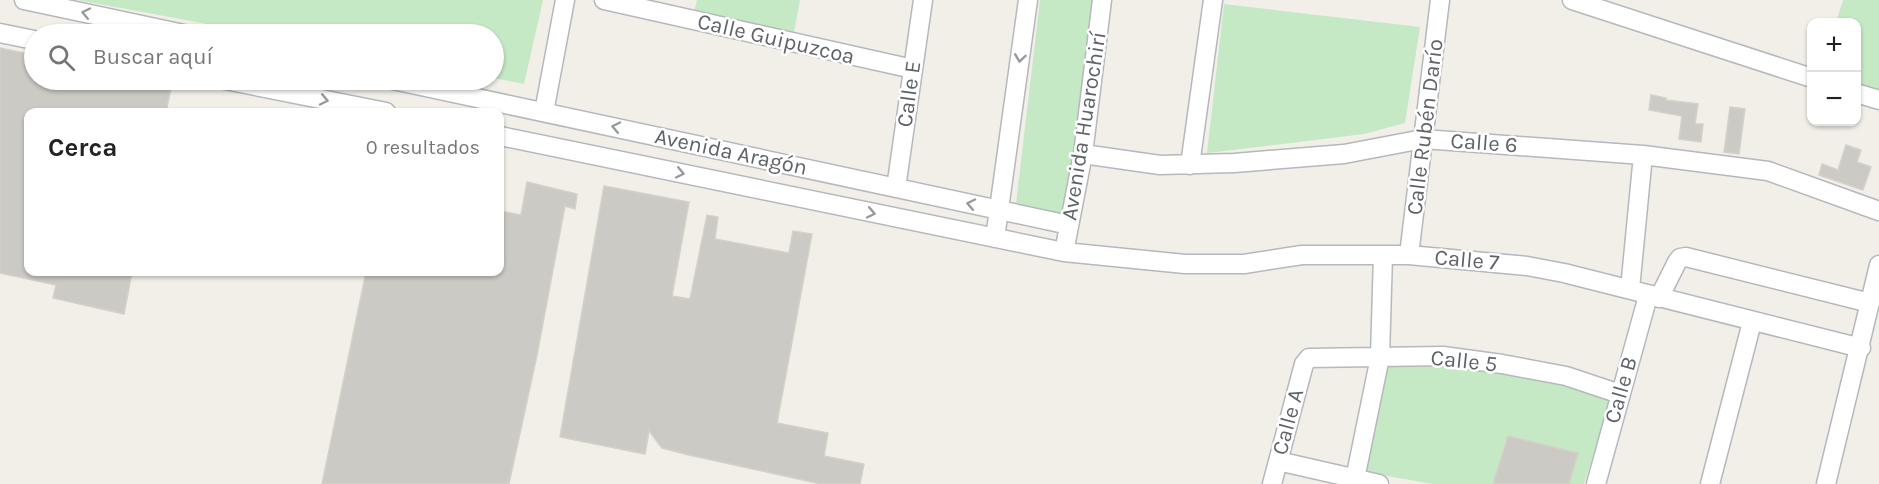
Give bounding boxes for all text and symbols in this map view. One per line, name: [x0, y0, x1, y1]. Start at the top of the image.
one-way arrow: [81, 8, 91, 21]
street label: Calle Guipuzcoa: [695, 8, 857, 70]
map controls: [1807, 18, 1861, 126]
button: +: [1807, 18, 1861, 72]
search box: [24, 24, 504, 90]
street label: Avenida Huarochirí: [1056, 29, 1112, 222]
street label: Calle Rubén Darío: [1401, 37, 1449, 217]
icon: search: [45, 41, 78, 74]
text: Buscar aquí: [93, 44, 213, 70]
one-way arrow: [1015, 53, 1027, 63]
street label: Calle E: [891, 59, 927, 129]
button: −: [1807, 72, 1861, 126]
one-way arrow: [319, 93, 329, 106]
one-way arrow: [611, 122, 621, 135]
street label: Avenida Aragón: [652, 123, 810, 181]
street label: Calle 6: [1450, 128, 1518, 158]
text: Cerca: [48, 132, 117, 163]
text: 0 resultados: [366, 136, 480, 159]
one-way arrow: [675, 166, 685, 179]
one-way arrow: [966, 198, 976, 211]
one-way arrow: [866, 205, 876, 218]
street label: Calle 7: [1434, 244, 1500, 276]
street label: Calle 5: [1429, 345, 1499, 377]
street label: Calle B: [1599, 354, 1643, 426]
street label: Calle A: [1267, 386, 1309, 458]

